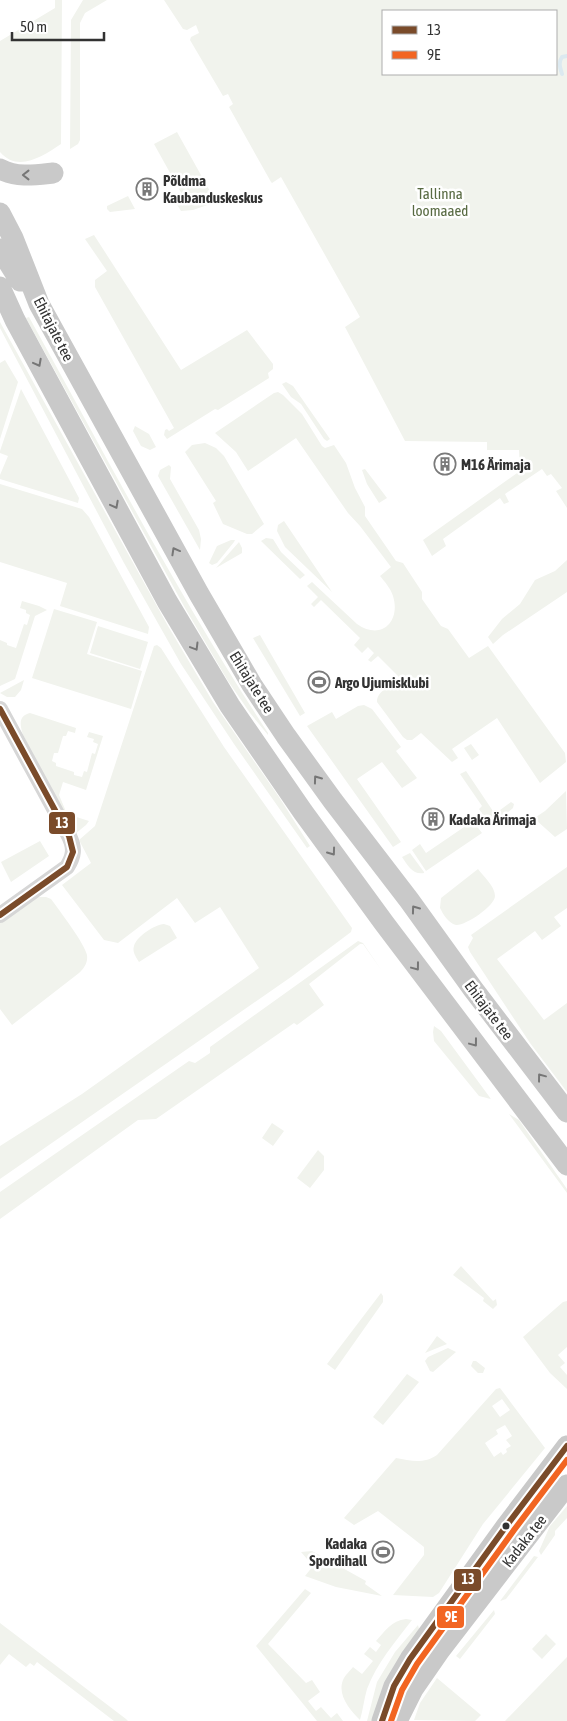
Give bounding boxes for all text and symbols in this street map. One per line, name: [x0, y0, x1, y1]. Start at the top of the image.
scale bar: [12, 10, 105, 42]
legend: [382, 10, 557, 75]
text: 50 m: [20, 18, 47, 35]
text: 13: [427, 21, 441, 38]
text: 9E: [427, 46, 441, 63]
one-way arrow: [22, 170, 30, 180]
place label: Põldma Kaubanduskeskus: [163, 172, 264, 206]
building icon: Põldma Kaubanduskeskus: [135, 177, 159, 201]
park label: Tallinna loomaaed: [412, 185, 468, 219]
street label: Ehitajate tee: [31, 294, 77, 364]
one-way arrow: [32, 357, 42, 366]
building icon: M16 Ärimaja: [433, 452, 457, 476]
place label: M16 Ärimaja: [461, 456, 531, 473]
one-way arrow: [109, 500, 119, 509]
one-way arrow: [171, 548, 181, 557]
one-way arrow: [188, 642, 198, 651]
street label: Ehitajate tee: [226, 648, 278, 716]
sports icon: Argo Ujumisklubi: [307, 670, 331, 694]
place label: Argo Ujumisklubi: [334, 674, 429, 691]
one-way arrow: [314, 775, 323, 785]
building icon: Kadaka Ärimaja: [421, 807, 445, 831]
line badge: 13: [48, 811, 76, 835]
place label: Kadaka Ärimaja: [449, 811, 536, 828]
text: 13: [55, 815, 69, 831]
one-way arrow: [326, 846, 335, 856]
one-way arrow: [412, 905, 421, 915]
one-way arrow: [411, 961, 419, 970]
street label: Ehitajate tee: [461, 977, 517, 1043]
one-way arrow: [469, 1037, 477, 1046]
one-way arrow: [538, 1074, 546, 1083]
street label: Kadaka tee: [498, 1511, 550, 1570]
unlabelled marker: [501, 1521, 511, 1531]
place label: Kadaka Spordihall: [309, 1535, 368, 1569]
sports icon: Kadaka Spordihall: [371, 1540, 395, 1564]
line badge: 13: [453, 1568, 482, 1592]
text: 13: [461, 1571, 475, 1587]
line badge: 9E: [436, 1605, 465, 1629]
text: 9E: [445, 1609, 457, 1625]

